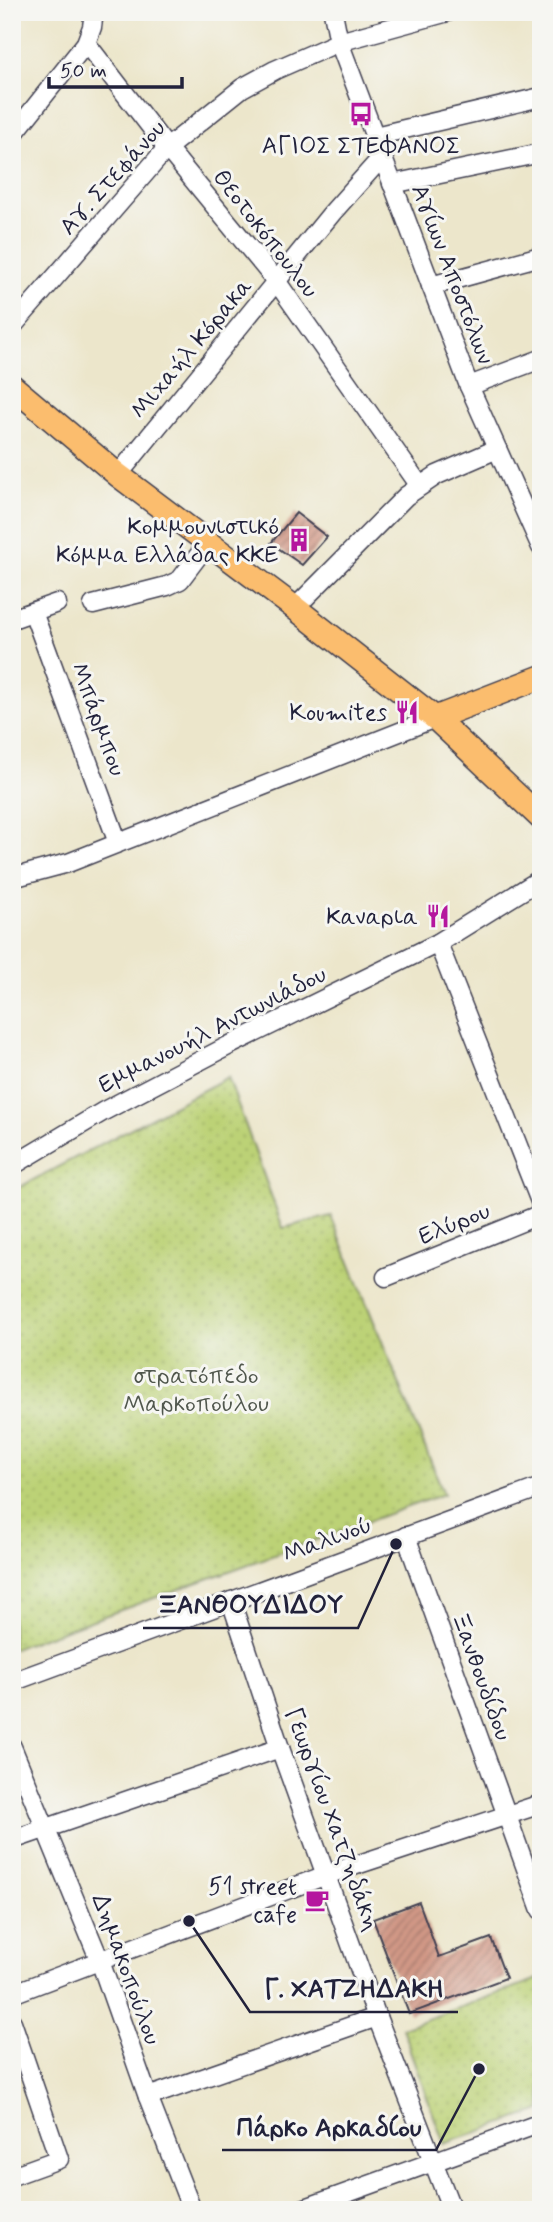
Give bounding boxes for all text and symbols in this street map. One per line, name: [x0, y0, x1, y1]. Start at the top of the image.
scale bar: [49, 46, 182, 90]
text: 50 m: [60, 57, 107, 85]
bus stop icon: ΑΓΙΟΣ ΣΤΕΦΑΝΟΣ: [347, 100, 375, 128]
street label: Αγ. Στεφάνου: [53, 114, 173, 242]
place label: ΑΓΙΟΣ ΣΤΕΦΑΝΟΣ: [262, 131, 460, 162]
street label: Θεοτοκόπουλου: [205, 163, 325, 305]
street label: Αγίων Αποστόλων: [403, 180, 500, 369]
street label: Μιχαήλ Κόρακα: [124, 272, 260, 426]
place label: Κομμουνιστικό Κόμμα Ελλάδας ΚΚΕ: [56, 512, 279, 571]
building icon: Κομμουνιστικό Κόμμα Ελλάδας ΚΚΕ: [285, 526, 313, 554]
street label: Μπάρμπου: [63, 659, 132, 781]
place label: Koumites: [289, 698, 387, 729]
restaurant icon: Koumites: [393, 698, 421, 726]
place label: Καναρια: [326, 902, 418, 933]
restaurant icon: Καναρια: [424, 902, 452, 930]
street label: Εμμανουήλ Αντωνιάδου: [93, 959, 332, 1101]
street label: Ελύρου: [414, 1196, 495, 1253]
park label: στρατόπεδο Μαρκοπούλου: [123, 1361, 269, 1420]
street label: Μαλινού: [279, 1510, 376, 1571]
callout: ΞΑΝΘΟΥΔΙΔΟΥ: [143, 1581, 358, 1628]
text: ΞΑΝΘΟΥΔΙΔΟΥ: [157, 1589, 343, 1623]
street label: Ξανθουδίδου: [443, 1608, 518, 1745]
street label: Γεωργίου Χατζηδάκη: [277, 1704, 386, 1935]
place label: 51 street cafe: [208, 1872, 297, 1931]
cafe icon: 51 street cafe: [303, 1886, 331, 1914]
street label: Δημακοπούλου: [84, 1890, 167, 2049]
callout: Γ. ΧΑΤΖΗΔΑΚΗ: [250, 1965, 458, 2012]
text: Γ. ΧΑΤΖΗΔΑΚΗ: [264, 1973, 444, 2007]
callout: Πάρκο Αρκαδίου: [222, 2103, 436, 2150]
text: Πάρκο Αρκαδίου: [236, 2112, 422, 2146]

